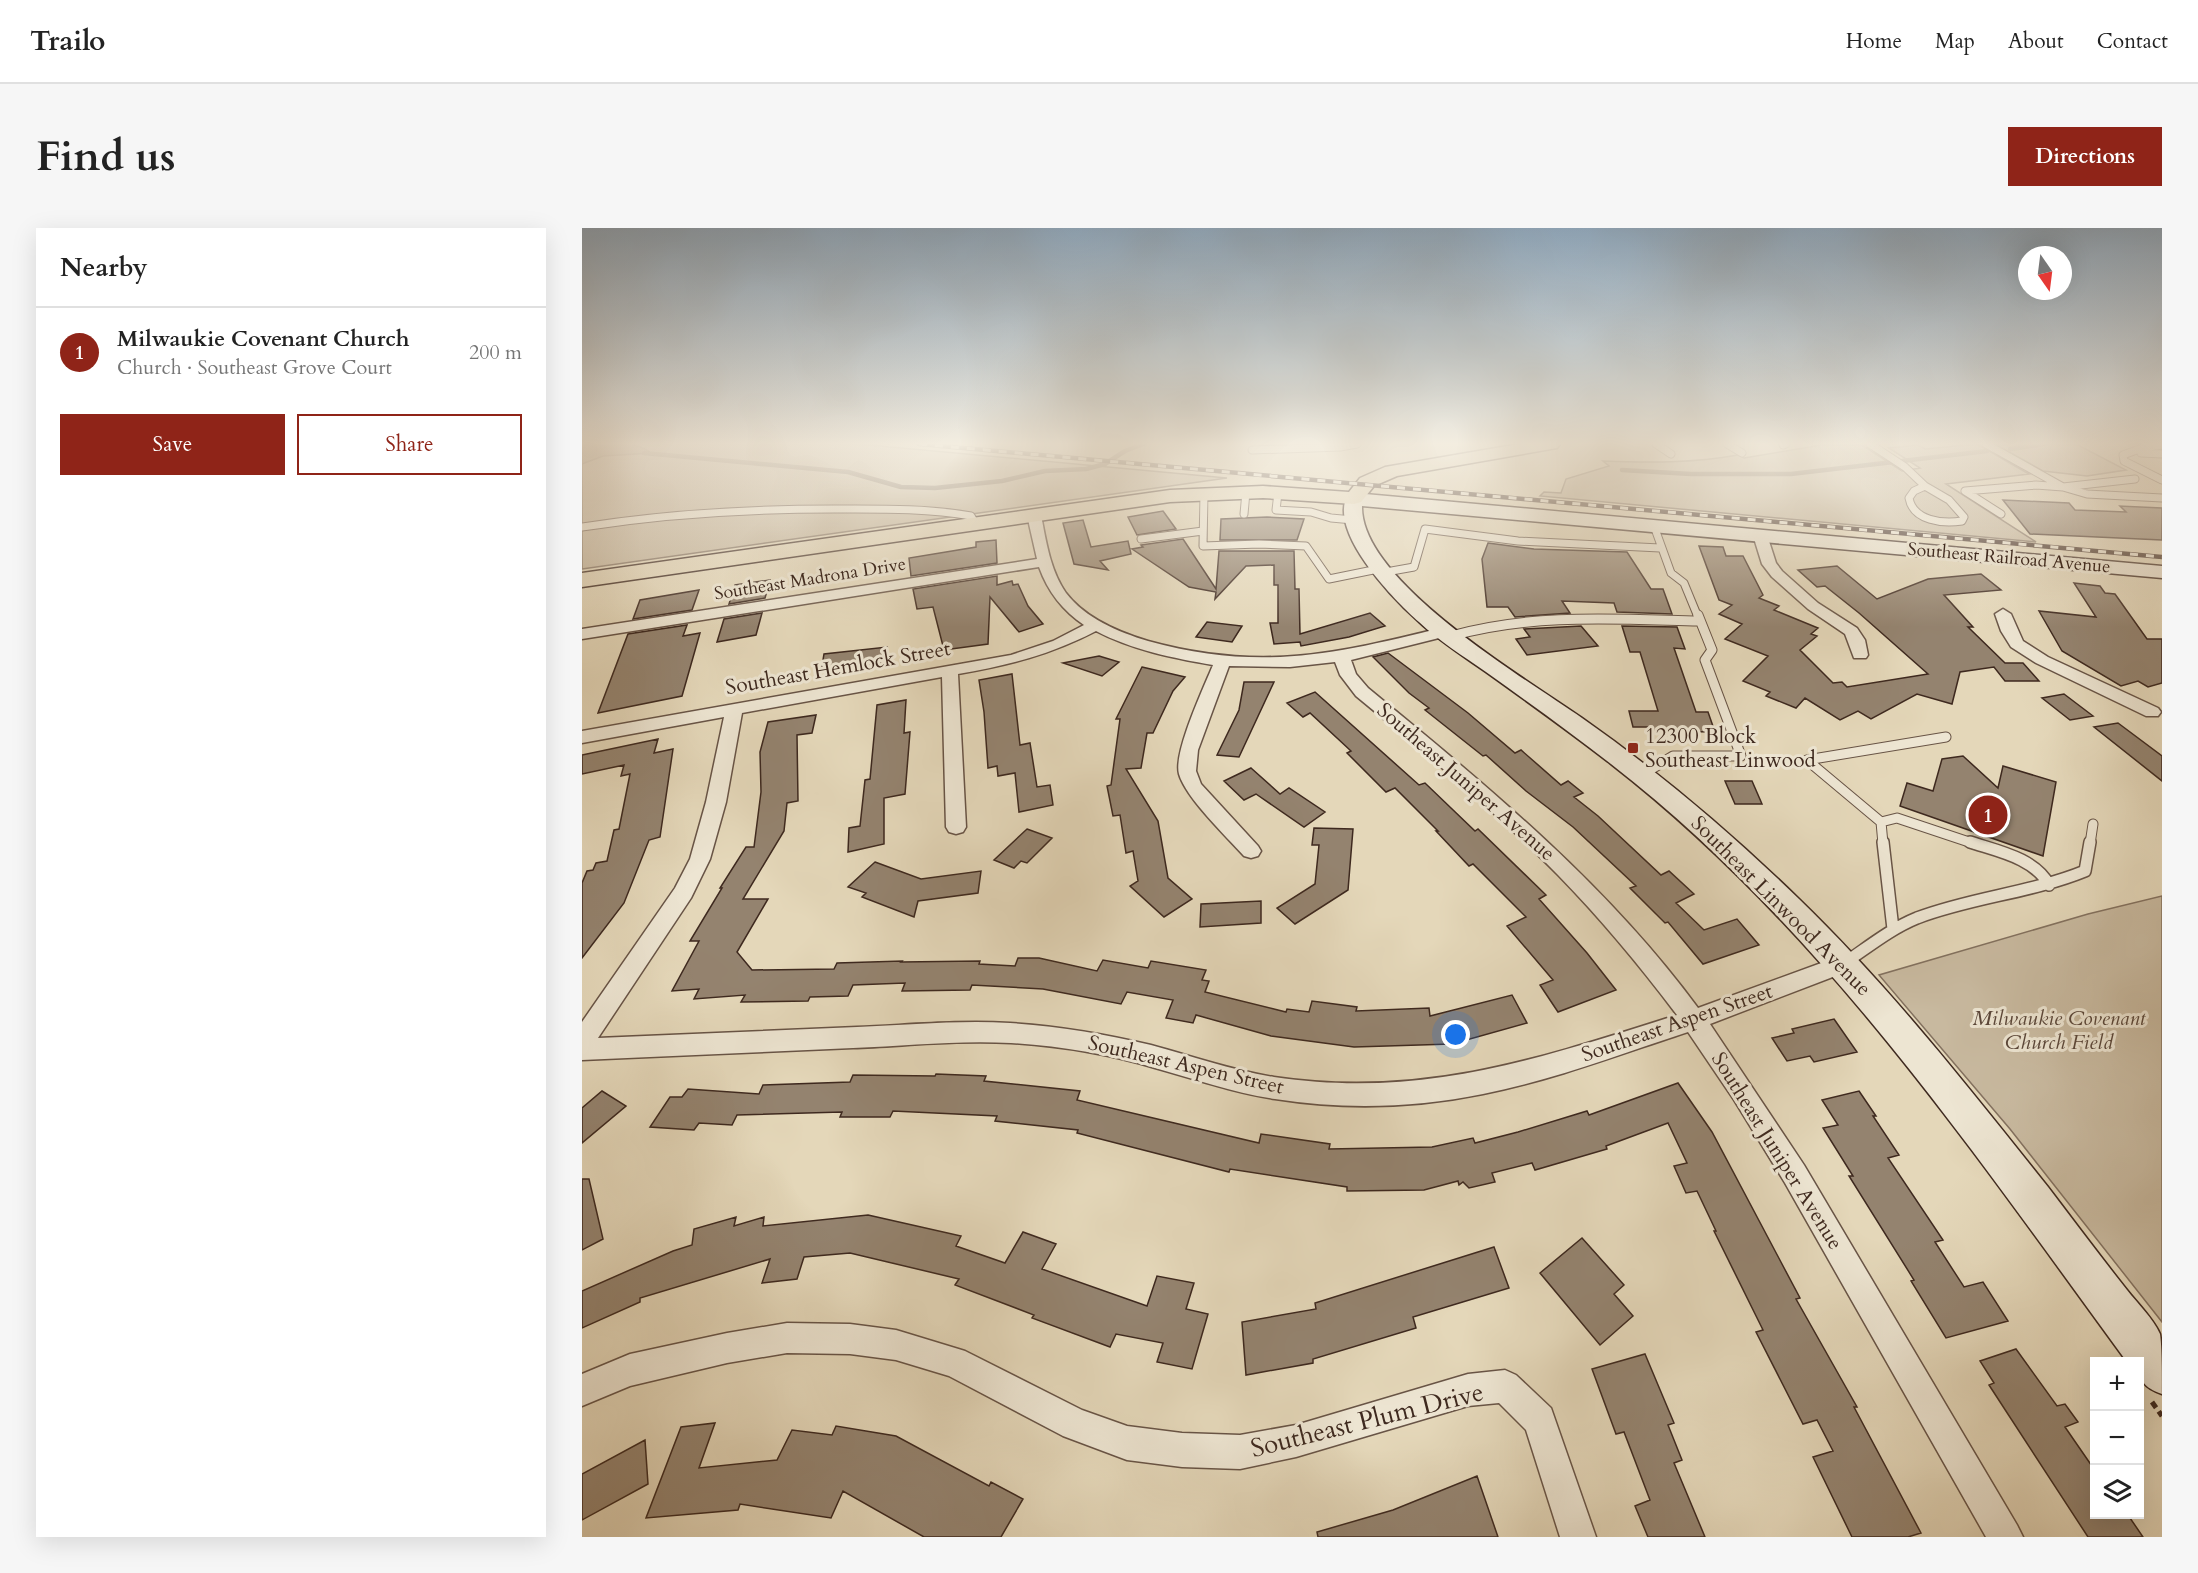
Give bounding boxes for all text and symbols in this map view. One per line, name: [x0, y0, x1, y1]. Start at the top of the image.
text: Trailo: [30, 22, 105, 60]
text: Home: [1846, 27, 1902, 56]
text: Map: [1935, 27, 1975, 56]
text: About: [2008, 27, 2064, 56]
text: Contact: [2097, 27, 2168, 56]
button: Directions: [2008, 127, 2162, 186]
text: Find us: [36, 128, 176, 185]
north arrow: [2018, 246, 2072, 300]
text: Nearby: [60, 250, 148, 285]
text: Milwaukie Covenant Church: [117, 324, 410, 354]
text: 1: [74, 339, 85, 366]
text: 200 m: [469, 339, 522, 366]
text: Church · Southeast Grove Court: [117, 354, 392, 381]
button: Save: [60, 414, 285, 475]
button: Share: [297, 414, 522, 475]
street label: Southeast Railroad Avenue: [1907, 537, 2111, 579]
street label: Southeast Madrona Drive: [712, 552, 908, 606]
street label: Southeast Hemlock Street: [723, 634, 953, 702]
street label: Southeast Juniper Avenue: [1370, 696, 1562, 868]
place label: 12300 Block Southeast Linwood: [1645, 722, 1816, 775]
marker: 12300 Block Southeast Linwood: [1626, 741, 1640, 755]
pin: 1: [1968, 792, 2008, 838]
street label: Southeast Linwood Avenue: [1684, 809, 1878, 1003]
street label: Southeast Aspen Street: [1578, 977, 1777, 1069]
park label: Milwaukie Covenant Church Field: [1972, 1004, 2147, 1057]
your location: [1441, 1020, 1470, 1049]
street label: Southeast Aspen Street: [1085, 1028, 1287, 1102]
street label: Southeast Juniper Avenue: [1704, 1047, 1850, 1255]
map controls: [2090, 1357, 2144, 1519]
button: +: [2090, 1357, 2144, 1411]
street label: Southeast Plum Drive: [1247, 1374, 1487, 1466]
button: −: [2090, 1411, 2144, 1465]
button: layers: [2090, 1465, 2144, 1519]

